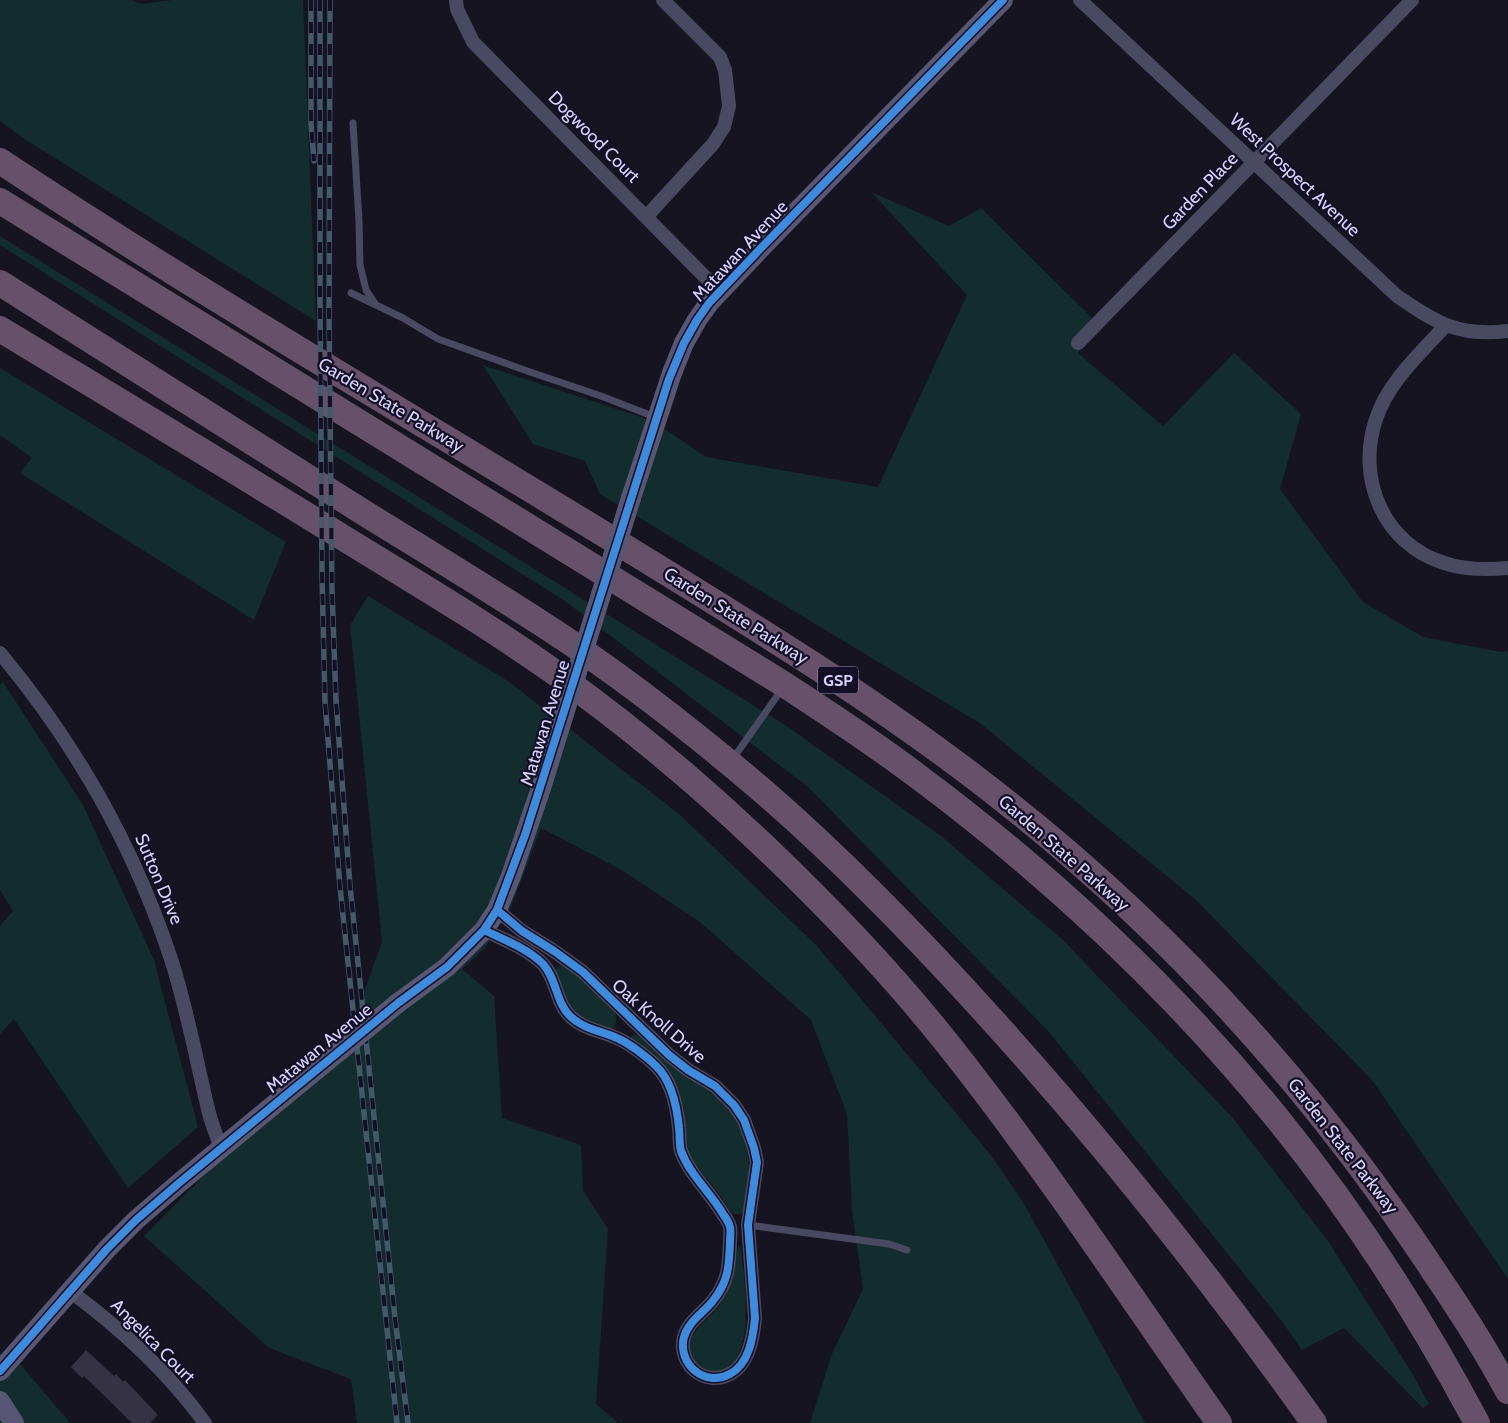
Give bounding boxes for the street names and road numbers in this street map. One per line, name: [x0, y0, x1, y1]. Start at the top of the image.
street label: Dogwood Court: [544, 87, 644, 187]
street label: West Prospect Avenue: [1225, 109, 1365, 241]
street label: Garden Place: [1157, 147, 1243, 235]
street label: Matawan Avenue: [688, 196, 792, 306]
street label: Garden State Parkway: [314, 353, 468, 457]
street label: Garden State Parkway: [660, 563, 812, 669]
street label: Matawan Avenue: [515, 658, 575, 788]
road number: GSP: [818, 666, 858, 694]
street label: Garden State Parkway: [994, 790, 1134, 916]
street label: Sutton Drive: [130, 830, 188, 928]
street label: Oak Knoll Drive: [607, 974, 711, 1068]
street label: Matawan Avenue: [261, 998, 377, 1098]
street label: Garden State Parkway: [1283, 1074, 1403, 1218]
street label: Angelica Court: [106, 1294, 200, 1388]

